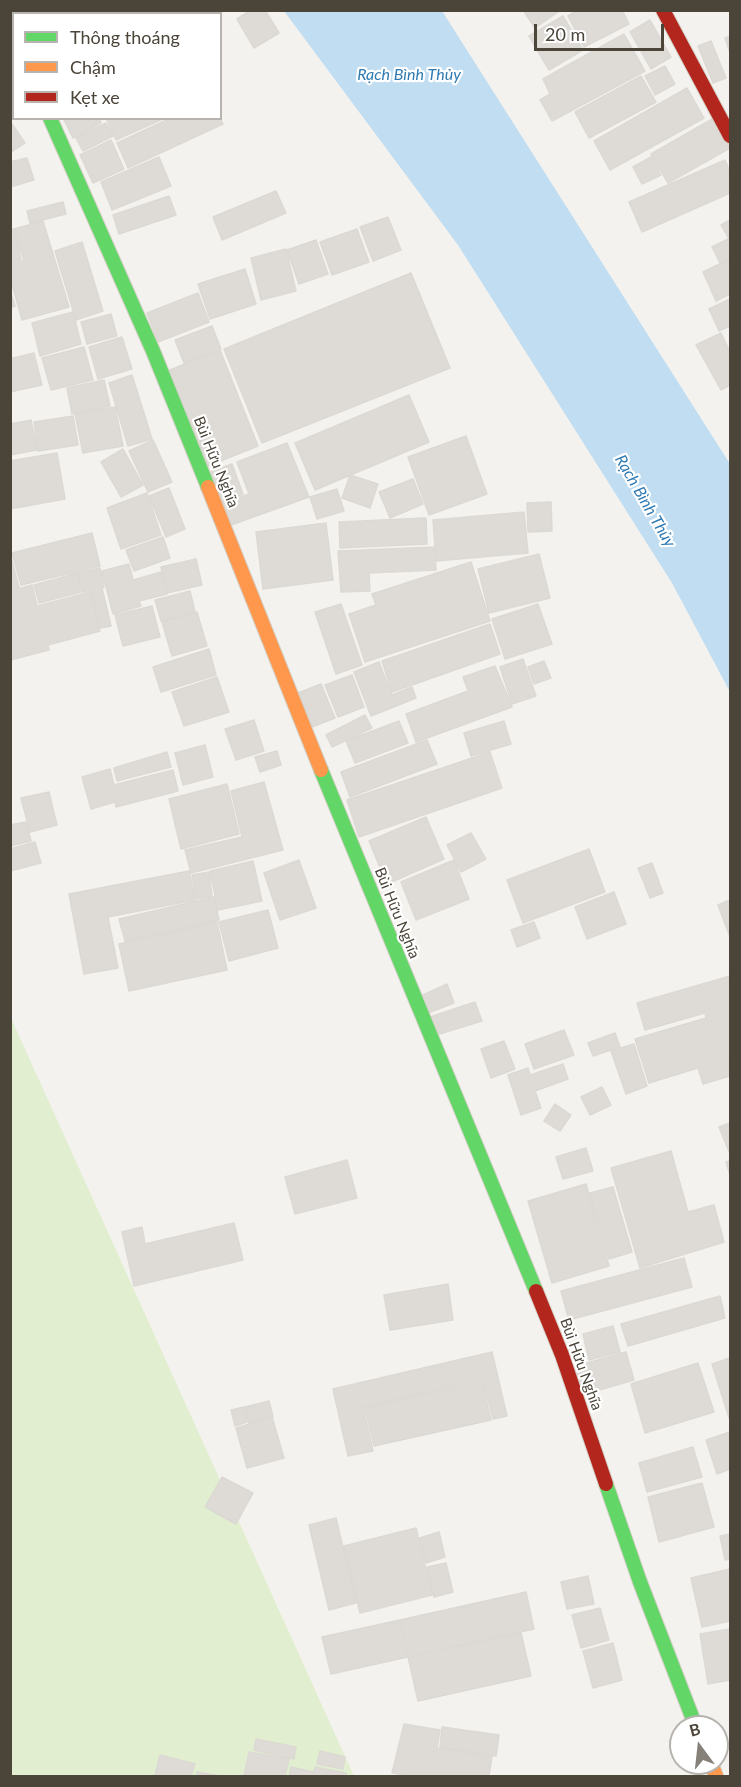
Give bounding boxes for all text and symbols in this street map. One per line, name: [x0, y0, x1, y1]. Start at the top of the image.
legend: [12, 12, 222, 120]
scale bar: [537, 12, 668, 50]
text: 20 m: [545, 23, 585, 45]
text: Thông thoáng: [70, 26, 180, 48]
text: Chậm: [70, 56, 116, 78]
water label: Rạch Bình Thủy: [357, 65, 461, 85]
text: Kẹt xe: [70, 86, 120, 108]
street label: Bùi Hữu Nghĩa: [190, 414, 242, 510]
water label: Rạch Bình Thủy: [611, 451, 679, 551]
street label: Bùi Hữu Nghĩa: [371, 865, 423, 961]
street label: Bùi Hữu Nghĩa: [556, 1315, 606, 1413]
north arrow: [669, 1715, 729, 1775]
text: B: [687, 1719, 702, 1740]

